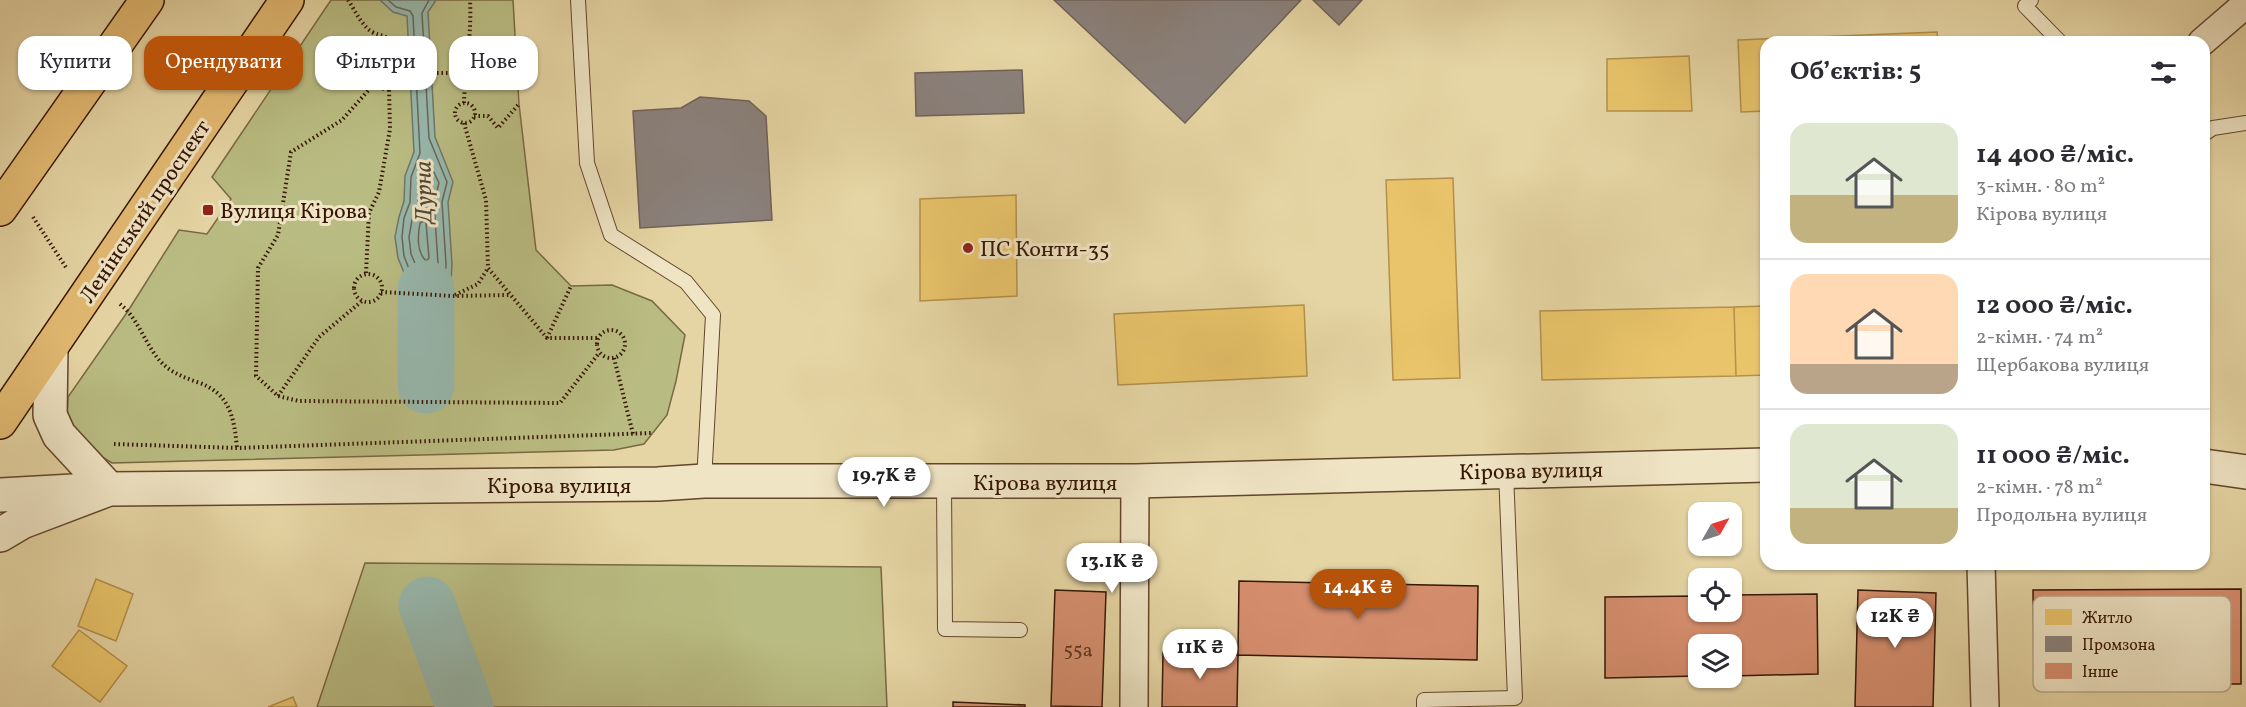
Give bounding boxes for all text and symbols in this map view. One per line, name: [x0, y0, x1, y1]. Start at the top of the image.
chip: Купити: [18, 36, 132, 90]
chip: Орендувати: [144, 36, 303, 90]
chip: Фільтри: [315, 36, 437, 90]
chip: Нове: [449, 36, 538, 90]
text: Об’єктів: 5: [1790, 54, 1921, 90]
icon: filters: [2147, 56, 2180, 89]
street label: Ленінський проспект: [73, 115, 219, 310]
text: 14 400 ₴/міс.: [1976, 137, 2134, 173]
icon: home: [1838, 147, 1910, 219]
water label: Дурна: [407, 160, 443, 226]
text: 3-кімн. · 80 m²: [1976, 173, 2105, 201]
place label: Вулиця Кірова: [220, 197, 368, 228]
text: Кірова вулиця: [1976, 201, 2107, 229]
marker: Вулиця Кірова: [201, 203, 215, 217]
place label: ПС Конти-35: [980, 235, 1110, 266]
marker: ПС Конти-35: [961, 241, 975, 255]
text: 12 000 ₴/міс.: [1976, 288, 2133, 324]
icon: home: [1838, 298, 1910, 370]
text: 2-кімн. · 74 m²: [1976, 324, 2103, 352]
text: Щербакова вулиця: [1976, 352, 2149, 380]
text: 11 000 ₴/міс.: [1976, 438, 2130, 474]
icon: home: [1838, 448, 1910, 520]
street label: Кірова вулиця: [1459, 456, 1603, 489]
pin: 19.7K ₴: [829, 457, 939, 508]
text: 19.7K ₴: [852, 462, 916, 490]
street label: Кірова вулиця: [973, 469, 1117, 500]
street label: Кірова вулиця: [487, 472, 631, 503]
text: 2-кімн. · 78 m²: [1976, 474, 2103, 502]
north arrow: [1688, 502, 1742, 556]
map controls: [1688, 502, 1742, 688]
text: Продольна вулиця: [1976, 502, 2147, 530]
pin: 13.1K ₴: [1057, 543, 1167, 594]
text: 13.1K ₴: [1081, 548, 1143, 576]
button: locate: [1688, 568, 1742, 622]
pin: 14.4K ₴: [1303, 569, 1413, 620]
text: 14.4K ₴: [1324, 574, 1392, 602]
legend: [2033, 596, 2231, 692]
pin: 12K ₴: [1853, 598, 1937, 649]
text: 12K ₴: [1870, 603, 1920, 631]
text: Житло: [2082, 608, 2132, 630]
pin: 11K ₴: [1158, 629, 1242, 680]
text: 11K ₴: [1176, 634, 1224, 662]
button: layers: [1688, 634, 1742, 688]
text: Промзона: [2082, 635, 2155, 657]
house number: 55а: [1063, 637, 1093, 665]
text: Інше: [2082, 662, 2118, 684]

